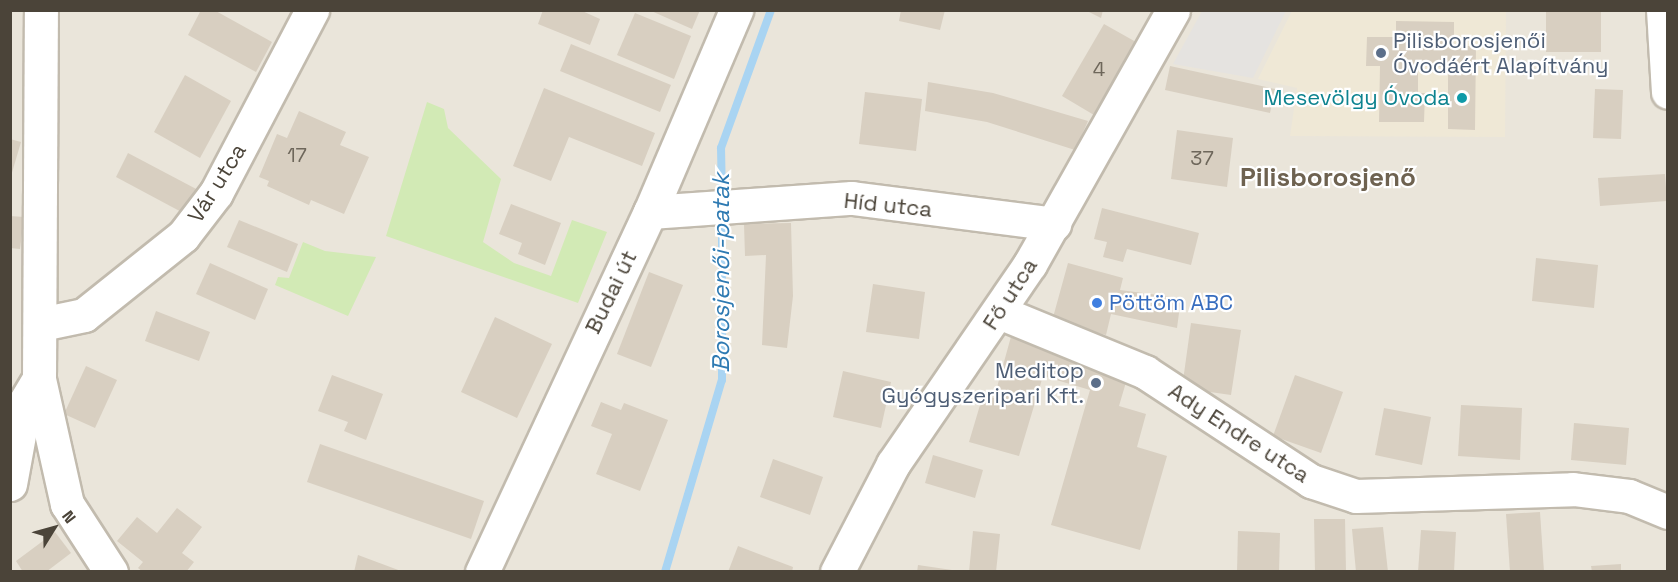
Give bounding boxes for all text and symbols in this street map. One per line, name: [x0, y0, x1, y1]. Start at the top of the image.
place label: Pilisborosjenői Óvodáért Alapítvány: [1393, 27, 1609, 78]
marker: Pilisborosjenői Óvodáért Alapítvány: [1374, 46, 1388, 60]
house number: 4: [1093, 57, 1105, 81]
place label: Mesevölgy Óvoda: [1264, 85, 1450, 111]
marker: Mesevölgy Óvoda: [1455, 91, 1469, 105]
street label: Vár utca: [182, 139, 252, 227]
house number: 17: [287, 143, 307, 167]
house number: 37: [1190, 146, 1214, 170]
district label: Pilisborosjenő: [1240, 162, 1416, 194]
water label: Borosjenői-patak: [707, 173, 735, 373]
street label: Híd utca: [843, 187, 933, 223]
street label: Budai út: [580, 246, 642, 338]
street label: Fő utca: [977, 253, 1043, 335]
place label: Pöttöm ABC: [1109, 290, 1233, 316]
marker: Pöttöm ABC: [1090, 296, 1104, 310]
place label: Meditop Gyógyszeripari Kft.: [881, 357, 1084, 408]
marker: Meditop Gyógyszeripari Kft.: [1089, 376, 1103, 390]
street label: Ady Endre utca: [1164, 378, 1314, 488]
north arrow: [24, 498, 84, 558]
text: N: [57, 506, 80, 527]

